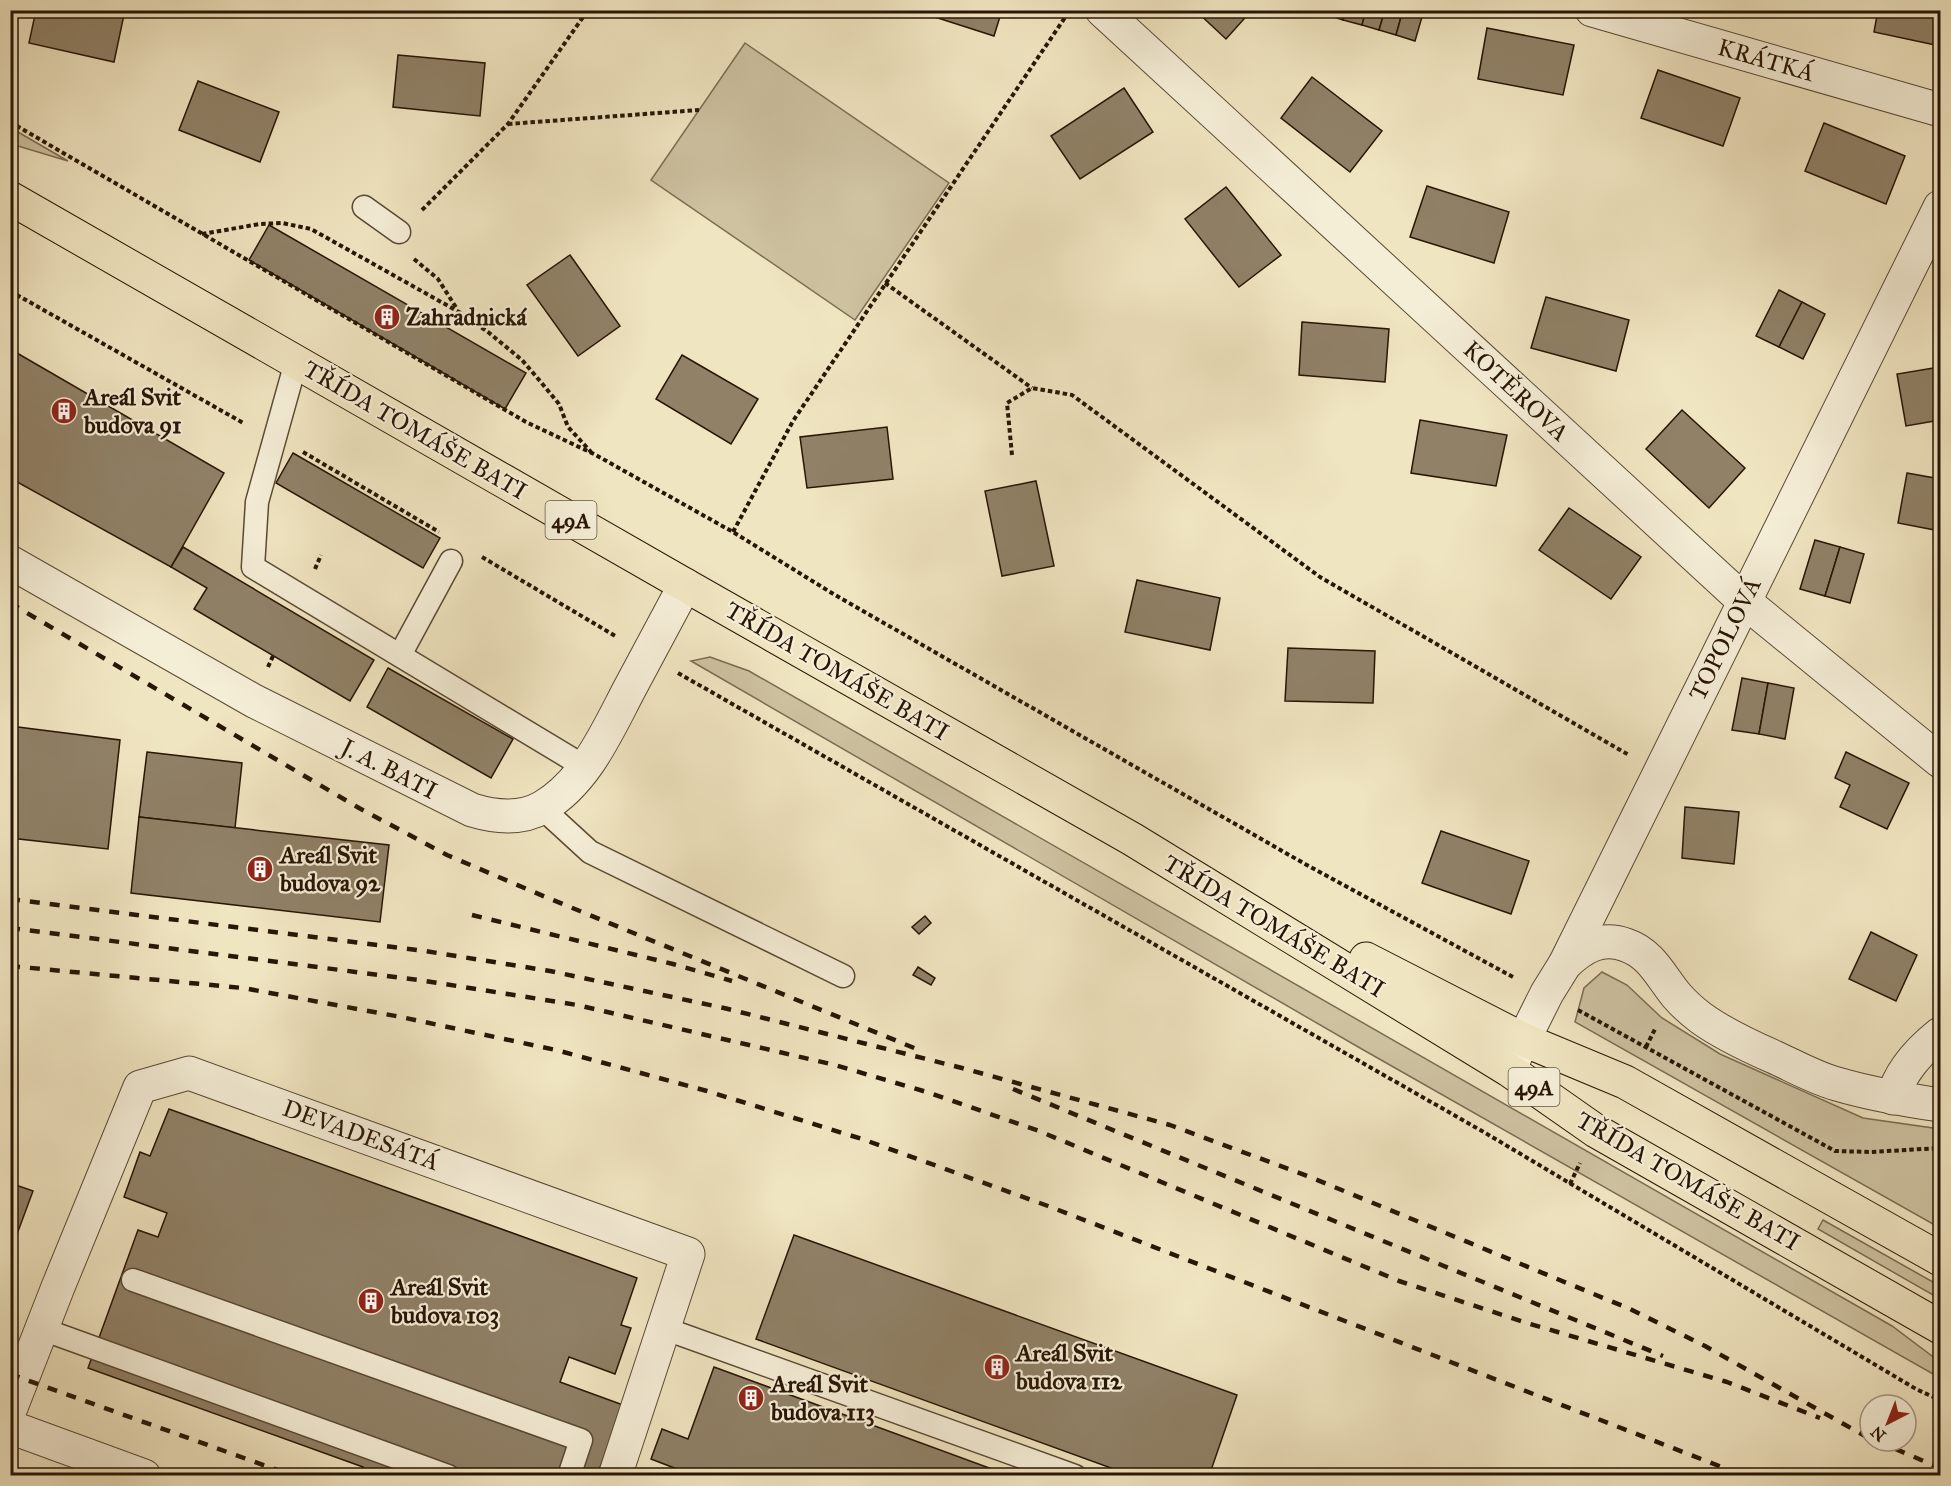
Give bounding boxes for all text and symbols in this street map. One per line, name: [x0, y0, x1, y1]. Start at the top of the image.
street label: KRÁTKÁ: [1714, 32, 1818, 88]
building icon: Zahradnická: [372, 302, 402, 332]
place label: Zahradnická: [406, 302, 527, 332]
street label: KOTĚROVA: [1457, 334, 1575, 448]
street label: TŘÍDA TOMÁŠE BATI: [298, 354, 532, 506]
place label: Areál Svit budova 91: [82, 382, 182, 440]
building icon: Areál Svit budova 91: [49, 396, 79, 426]
road number: 49A: [546, 501, 596, 539]
street label: TOPOLOVÁ: [1682, 573, 1768, 705]
street label: TŘÍDA TOMÁŠE BATI: [720, 595, 954, 747]
street label: J. A. BATI: [333, 731, 442, 806]
place label: Areál Svit budova 92: [278, 840, 381, 898]
street label: TŘÍDA TOMÁŠE BATI: [1158, 848, 1390, 1004]
building icon: Areál Svit budova 92: [245, 854, 275, 884]
road number: 49A: [1508, 1068, 1559, 1106]
street label: DEVADESÁTÁ: [279, 1093, 443, 1177]
street label: TŘÍDA TOMÁŠE BATI: [1571, 1105, 1805, 1257]
place label: Areál Svit budova 103: [389, 1272, 499, 1330]
building icon: Areál Svit budova 103: [356, 1286, 386, 1316]
place label: Areál Svit budova 112: [1014, 1338, 1123, 1396]
building icon: Areál Svit budova 112: [982, 1352, 1012, 1382]
place label: Areál Svit budova 113: [769, 1369, 875, 1427]
building icon: Areál Svit budova 113: [736, 1383, 766, 1413]
north arrow: [1858, 1393, 1918, 1453]
text: N: [1867, 1422, 1890, 1445]

